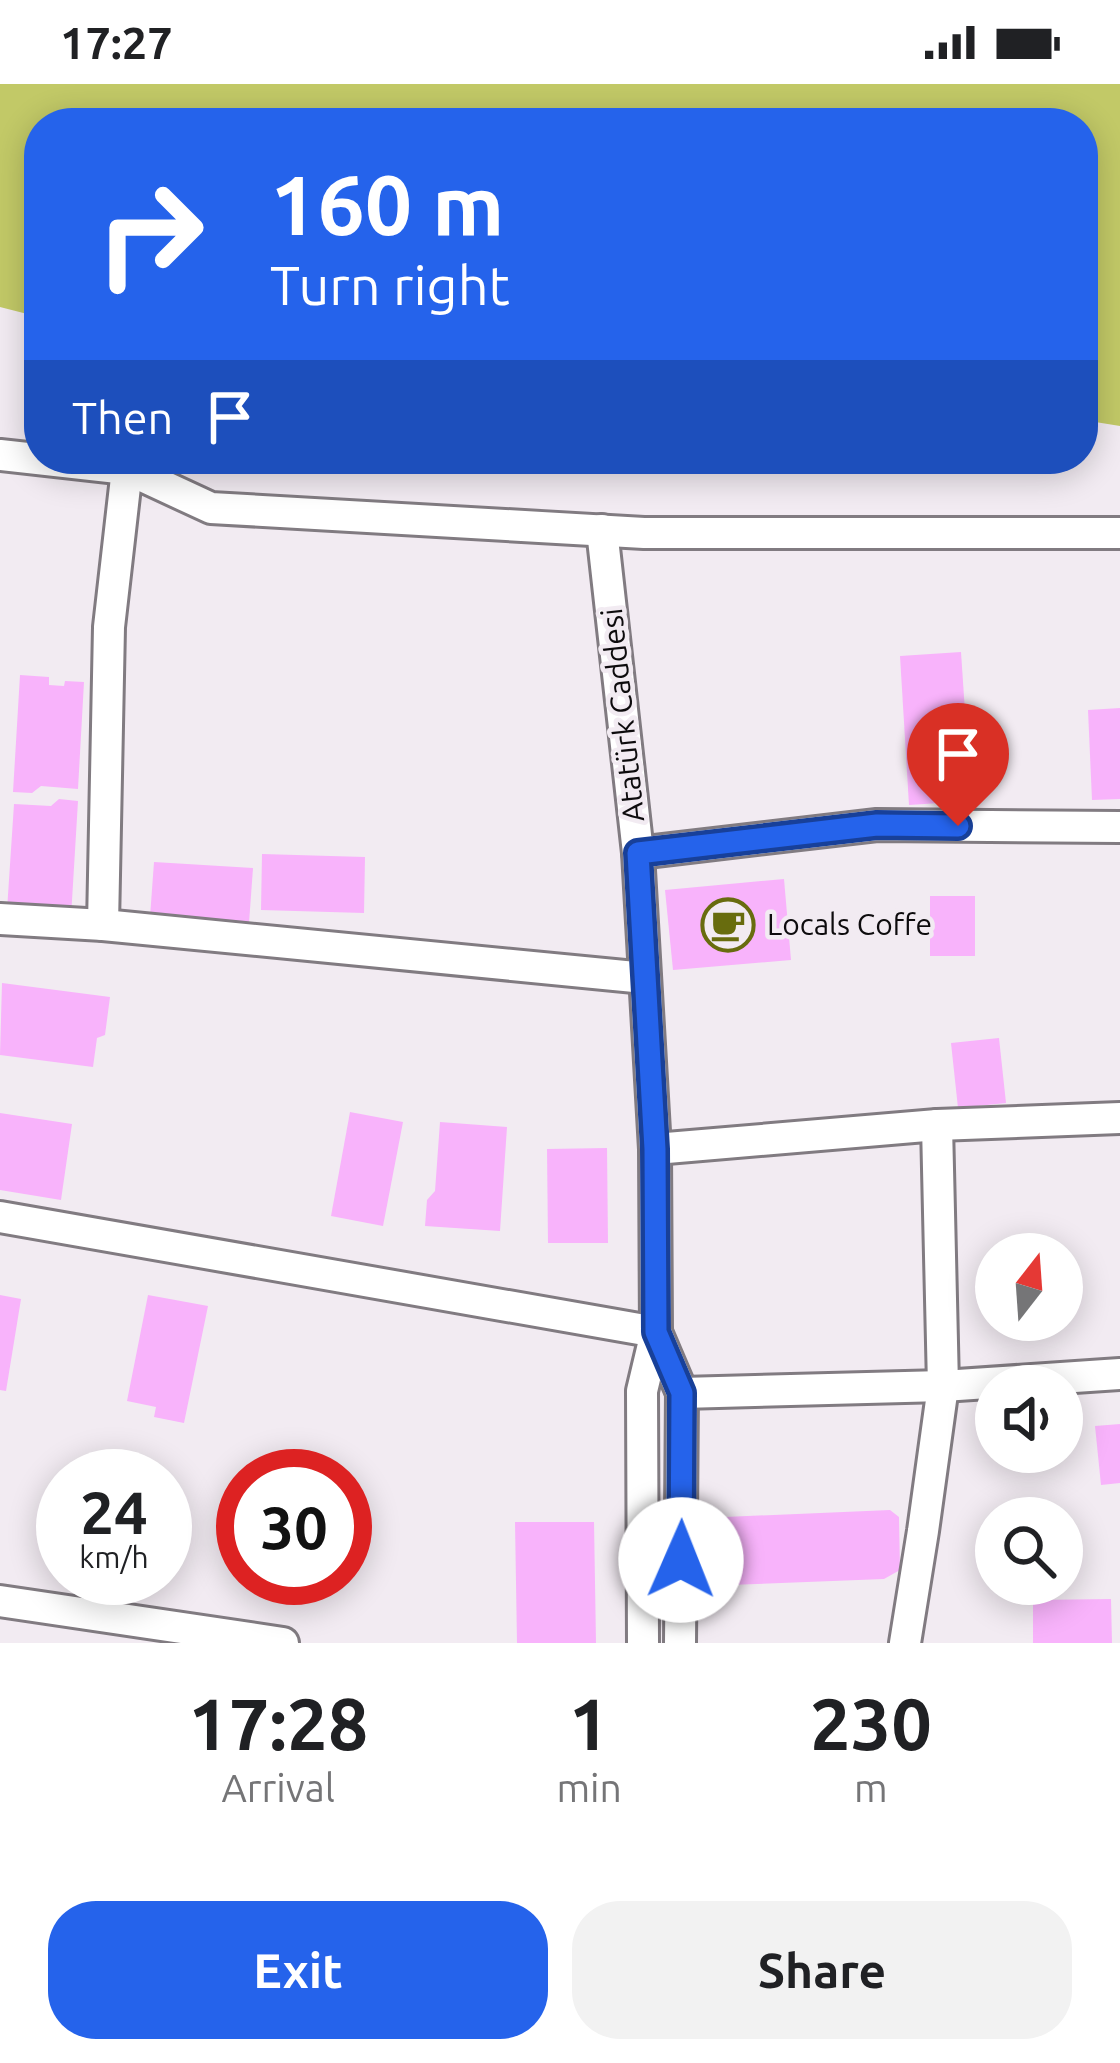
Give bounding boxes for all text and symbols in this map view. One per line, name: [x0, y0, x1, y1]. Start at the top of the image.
text: 17:27: [60, 17, 173, 68]
icon: right: [72, 156, 228, 312]
text: 160 m: [270, 157, 504, 251]
text: Turn right: [270, 255, 510, 315]
icon: arrive: [197, 384, 263, 450]
text: Then: [72, 392, 173, 443]
street label: Atatürk Caddesi: [594, 607, 650, 824]
pin: [907, 703, 1009, 826]
icon: arrive: [925, 721, 991, 787]
cafe icon: Locals Coffe: [700, 897, 756, 953]
place label: Locals Coffe: [767, 907, 932, 941]
north arrow: [975, 1233, 1083, 1341]
map controls: [975, 1233, 1083, 1605]
button: sound: [975, 1365, 1083, 1473]
speed limit sign: 30: [216, 1449, 372, 1605]
text: 24: [80, 1478, 148, 1545]
position arrow: [618, 1497, 744, 1623]
button: search: [975, 1497, 1083, 1605]
text: km/h: [79, 1540, 149, 1574]
text: 17:28: [188, 1683, 368, 1764]
text: 1: [569, 1683, 609, 1764]
text: 230: [810, 1683, 932, 1764]
text: Arrival: [221, 1766, 335, 1809]
text: min: [556, 1766, 622, 1809]
text: m: [854, 1766, 888, 1809]
button: Exit: [48, 1901, 548, 2039]
button: Share: [572, 1901, 1072, 2039]

